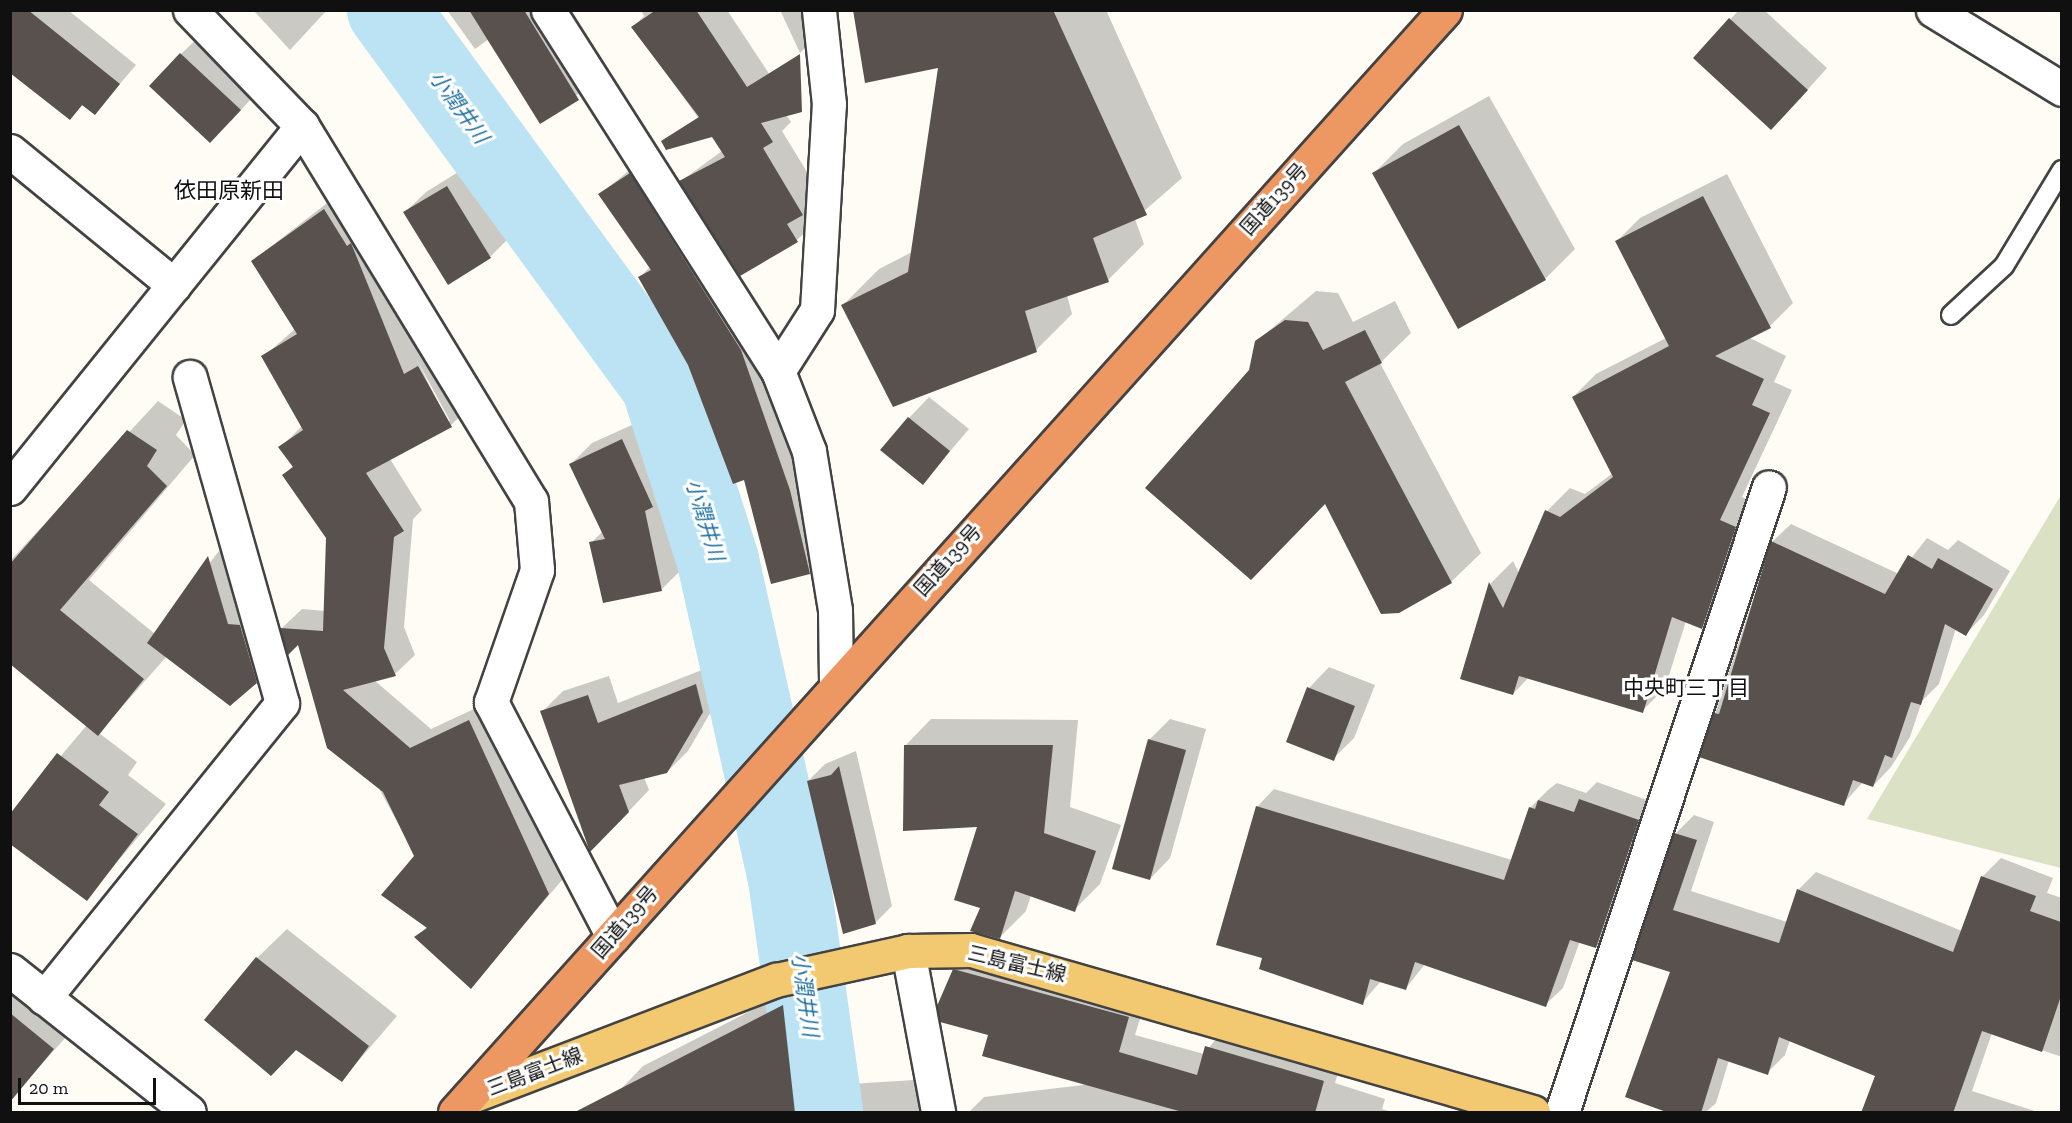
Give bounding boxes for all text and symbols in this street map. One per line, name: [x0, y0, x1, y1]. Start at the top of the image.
water label: 小潤井川: [424, 66, 494, 148]
street label: 国道139号: [1236, 158, 1312, 240]
district label: 依田原新田: [174, 178, 284, 204]
water label: 小潤井川: [681, 476, 729, 564]
street label: 国道139号: [910, 519, 986, 601]
district label: 中央町三丁目: [1623, 675, 1749, 701]
street label: 国道139号: [587, 881, 663, 963]
street label: 三島富士線: [966, 941, 1068, 987]
water label: 小潤井川: [787, 952, 823, 1038]
street label: 三島富士線: [484, 1043, 586, 1101]
scale bar: [21, 1066, 159, 1104]
text: 20 m: [29, 1077, 68, 1099]

